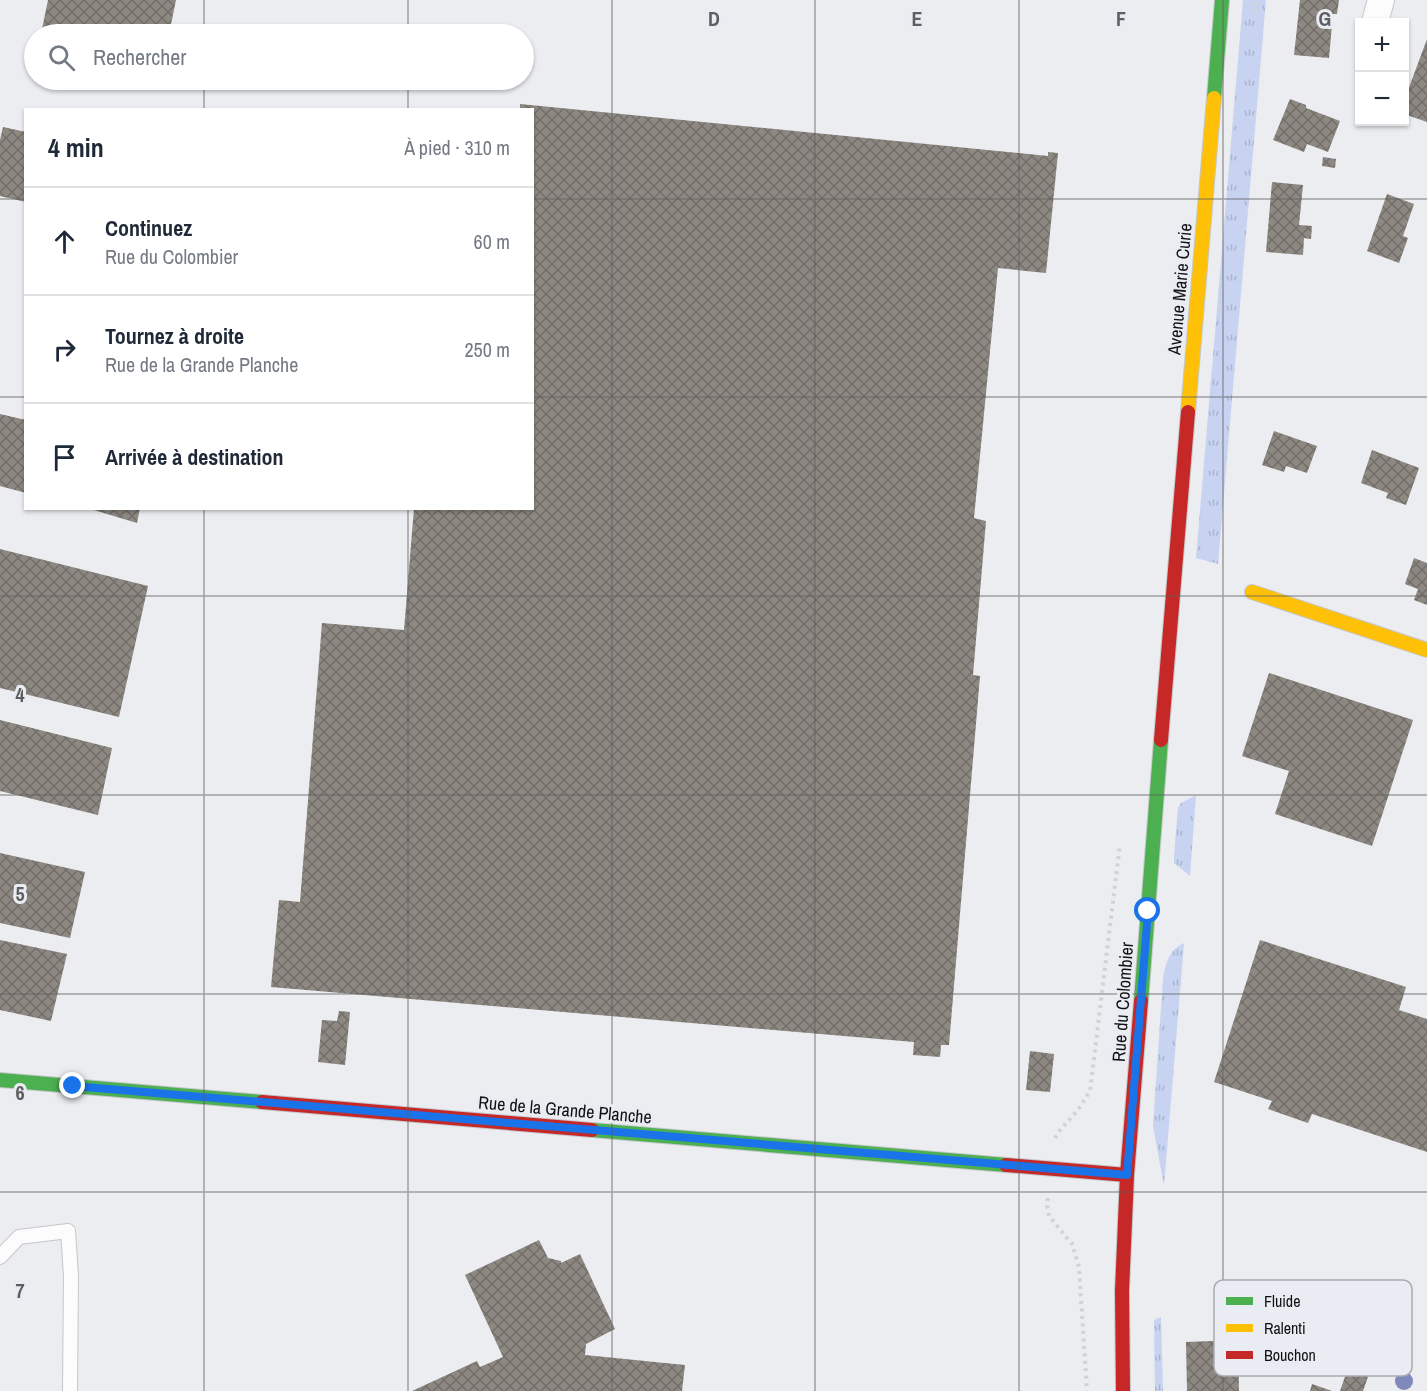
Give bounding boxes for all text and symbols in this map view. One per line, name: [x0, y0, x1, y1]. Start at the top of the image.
text: D: [708, 5, 720, 32]
text: E: [912, 5, 923, 32]
text: F: [1116, 5, 1126, 32]
text: G: [1319, 5, 1331, 32]
map controls: [1355, 18, 1409, 126]
button: +: [1355, 18, 1409, 72]
search box: [24, 24, 534, 90]
icon: search: [45, 41, 78, 74]
text: Rechercher: [93, 42, 186, 72]
button: −: [1355, 72, 1409, 126]
text: 4 min: [48, 130, 104, 165]
text: À pied · 310 m: [404, 134, 510, 161]
text: Continuez: [105, 213, 192, 243]
street label: Avenue Marie Curie: [1161, 222, 1198, 357]
icon: ahead: [48, 225, 81, 258]
text: 60 m: [474, 228, 510, 255]
text: Rue du Colombier: [105, 243, 238, 270]
text: Tournez à droite: [105, 321, 244, 351]
icon: right: [48, 333, 81, 366]
text: 250 m: [464, 336, 510, 363]
text: Rue de la Grande Planche: [105, 351, 298, 378]
icon: arrive: [48, 441, 81, 474]
text: Arrivée à destination: [105, 442, 283, 472]
text: 4: [15, 681, 25, 708]
text: 5: [15, 880, 25, 907]
route start: [1134, 897, 1160, 923]
street label: Rue du Colombier: [1106, 941, 1139, 1063]
route end: [59, 1072, 85, 1098]
text: 6: [15, 1079, 25, 1106]
street label: Rue de la Grande Planche: [477, 1089, 653, 1130]
text: 7: [15, 1277, 25, 1304]
legend: [1214, 1280, 1412, 1376]
text: Fluide: [1264, 1290, 1300, 1312]
text: Ralenti: [1264, 1317, 1306, 1339]
text: Bouchon: [1264, 1344, 1316, 1366]

